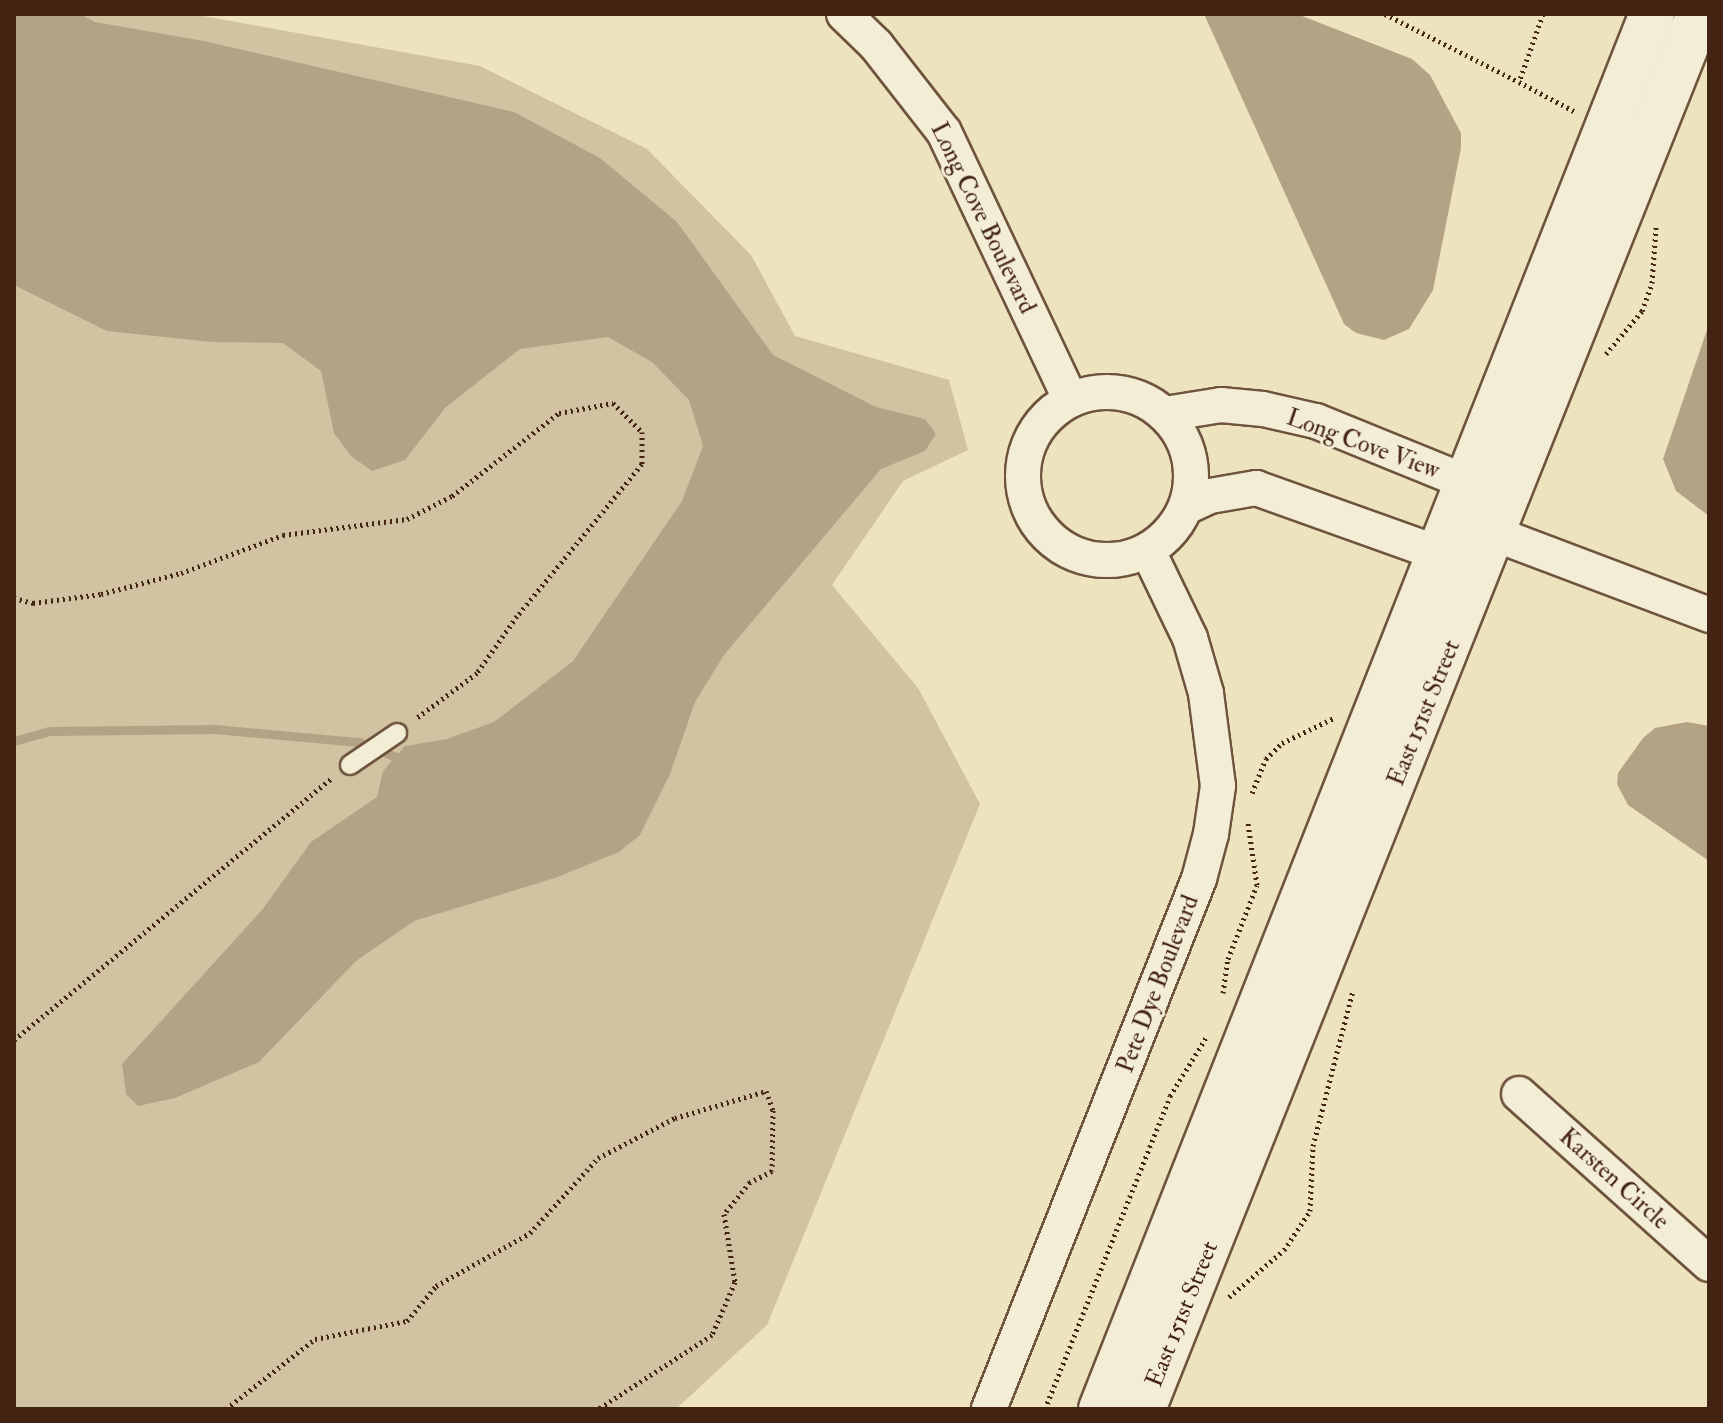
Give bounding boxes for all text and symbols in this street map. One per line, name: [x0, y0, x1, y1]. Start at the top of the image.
street label: Long Cove Boulevard: [924, 118, 1042, 318]
street label: Long Cove View: [1283, 403, 1443, 485]
street label: East 151st Street: [1382, 636, 1466, 790]
street label: Pete Dye Boulevard: [1111, 891, 1205, 1077]
street label: Karsten Circle: [1553, 1122, 1675, 1236]
street label: East 151st Street: [1140, 1237, 1224, 1391]

